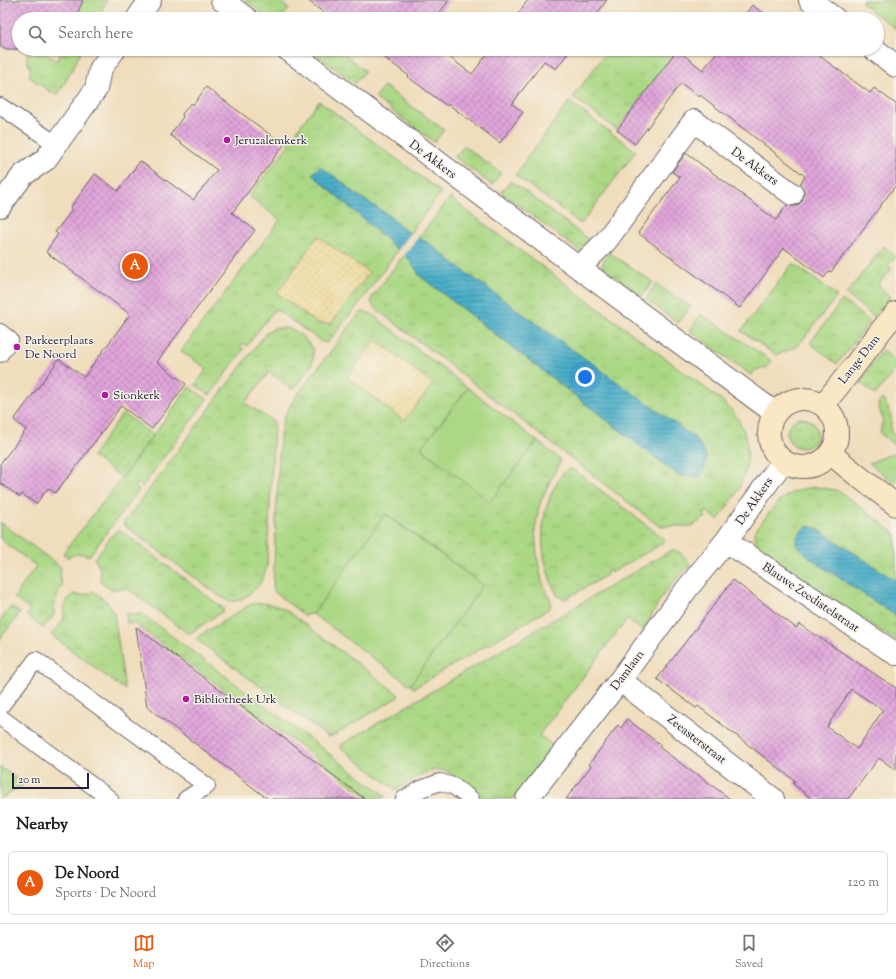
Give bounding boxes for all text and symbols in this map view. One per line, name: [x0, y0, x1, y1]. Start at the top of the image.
search box: [12, 12, 884, 56]
icon: search: [26, 23, 48, 45]
text: Search here: [58, 24, 133, 45]
place label: Jeruzalemkerk: [234, 132, 308, 150]
marker: Jeruzalemkerk: [222, 135, 232, 145]
street label: De Akkers: [405, 136, 460, 184]
street label: De Akkers: [727, 143, 782, 190]
pin: A: [122, 251, 148, 281]
street label: Lange Dam: [835, 331, 885, 388]
place label: Parkeerplaats De Noord: [25, 332, 93, 364]
marker: Parkeerplaats De Noord: [12, 342, 22, 352]
your location: [575, 367, 595, 387]
place label: Sionkerk: [113, 387, 161, 405]
marker: Sionkerk: [100, 390, 110, 400]
street label: De Akkers: [732, 474, 778, 529]
street label: Blauwe Zeedistelstraat: [758, 558, 863, 637]
street label: Damlaan: [607, 647, 649, 695]
place label: Bibliotheek Urk: [194, 691, 277, 709]
marker: Bibliotheek Urk: [181, 694, 191, 704]
street label: Zeeasterstraat: [663, 711, 730, 769]
scale bar: [12, 771, 89, 790]
text: 20 m: [18, 772, 40, 788]
text: Nearby: [16, 813, 68, 837]
text: De Noord: [55, 864, 119, 885]
text: A: [25, 874, 35, 892]
text: 120 m: [848, 874, 879, 892]
text: Sports · De Noord: [55, 885, 156, 903]
tab: Map: [133, 932, 155, 972]
tab: Directions: [420, 932, 470, 972]
tab: Saved: [735, 932, 763, 972]

